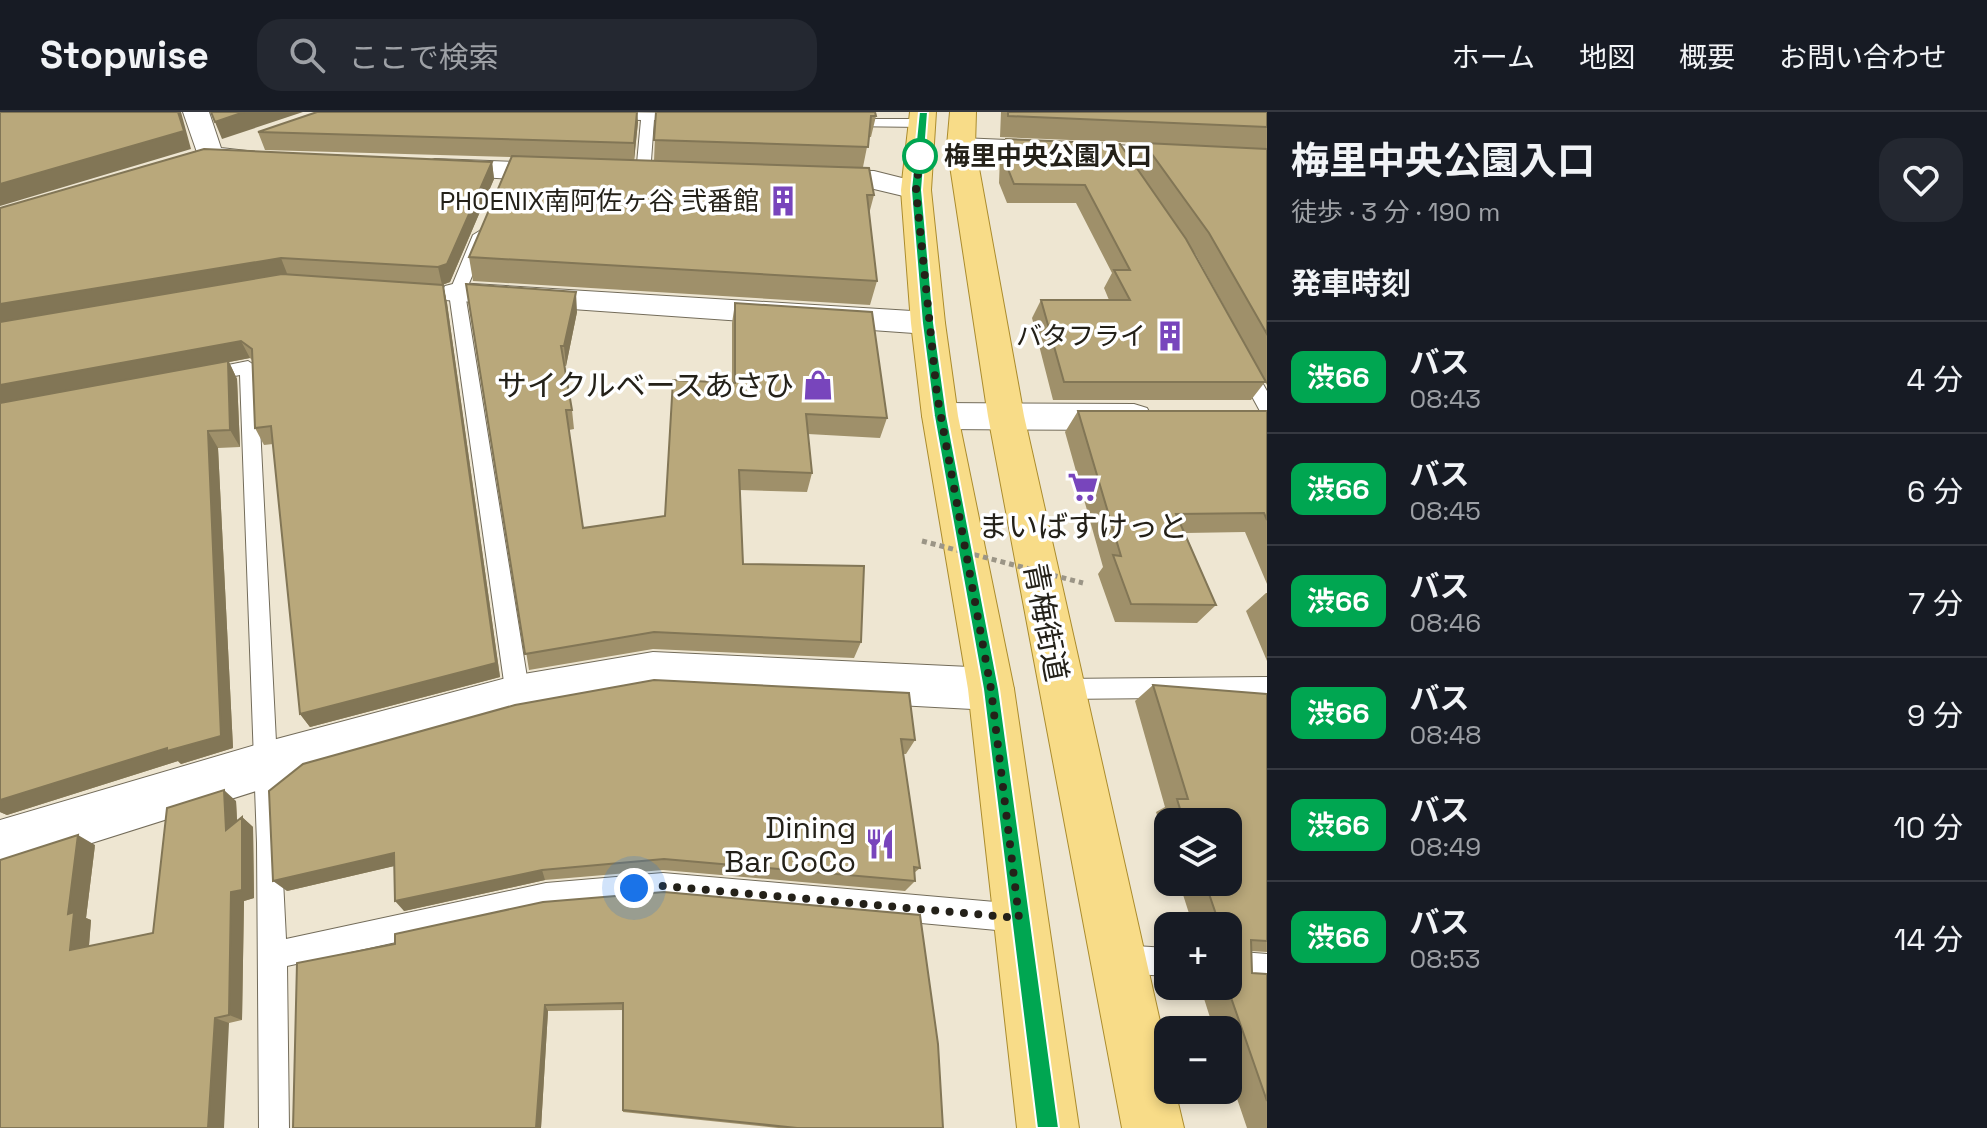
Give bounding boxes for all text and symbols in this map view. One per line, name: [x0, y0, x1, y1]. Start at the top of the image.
search box: [257, 19, 817, 91]
text: Stopwise: [40, 31, 209, 79]
icon: search: [285, 33, 329, 77]
text: ここで検索: [349, 38, 499, 77]
text: ホーム: [1452, 39, 1535, 75]
text: 地図: [1579, 39, 1635, 75]
text: 概要: [1679, 39, 1735, 75]
text: お問い合わせ: [1779, 39, 1947, 75]
text: 梅里中央公園入口: [1291, 137, 1595, 185]
button: heart: [1879, 138, 1963, 222]
marker: 梅里中央公園入口: [903, 139, 937, 173]
place label: 梅里中央公園入口: [944, 139, 1152, 173]
place label: PHOENIX南阿佐ヶ谷 弐番館: [439, 184, 759, 218]
building icon: PHOENIX南阿佐ヶ谷 弐番館: [766, 184, 800, 218]
text: 徒歩 · 3 分 · 190 m: [1291, 195, 1500, 229]
text: 発車時刻: [1291, 264, 1411, 303]
place label: バタフライ: [1016, 319, 1146, 353]
building icon: バタフライ: [1153, 319, 1187, 353]
text: バス: [1410, 343, 1470, 382]
text: 渋66: [1307, 359, 1370, 395]
text: 4 分: [1907, 360, 1963, 399]
place label: サイクルベースあさひ: [497, 366, 794, 405]
shop icon: サイクルベースあさひ: [801, 368, 835, 402]
text: 08:43: [1410, 382, 1481, 416]
text: バス: [1410, 455, 1470, 494]
supermarket icon: まいばすけっと: [1066, 470, 1100, 504]
text: 渋66: [1307, 471, 1370, 507]
text: 6 分: [1907, 472, 1963, 511]
text: 08:45: [1410, 494, 1481, 528]
place label: まいばすけっと: [978, 507, 1188, 546]
street label: 青梅街道: [1015, 559, 1077, 685]
text: バス: [1410, 567, 1470, 606]
text: 渋66: [1307, 583, 1370, 619]
text: 7 分: [1908, 584, 1963, 623]
text: 08:46: [1410, 606, 1481, 640]
text: バス: [1410, 679, 1470, 718]
text: 渋66: [1307, 695, 1370, 731]
text: 9 分: [1907, 696, 1963, 735]
text: 08:48: [1410, 718, 1482, 752]
text: バス: [1410, 791, 1470, 830]
text: 渋66: [1307, 807, 1370, 843]
place label: Dining Bar CoCo: [724, 808, 856, 881]
map controls: [1154, 808, 1242, 1104]
button: layers: [1154, 808, 1242, 896]
text: 10 分: [1894, 808, 1963, 847]
restaurant icon: Dining Bar CoCo: [863, 827, 897, 861]
text: 08:49: [1410, 830, 1481, 864]
your location: [614, 868, 654, 908]
text: バス: [1410, 903, 1470, 942]
button: +: [1154, 912, 1242, 1000]
text: 渋66: [1307, 919, 1370, 955]
text: 14 分: [1894, 920, 1963, 959]
text: 08:53: [1410, 942, 1480, 976]
button: −: [1154, 1016, 1242, 1104]

